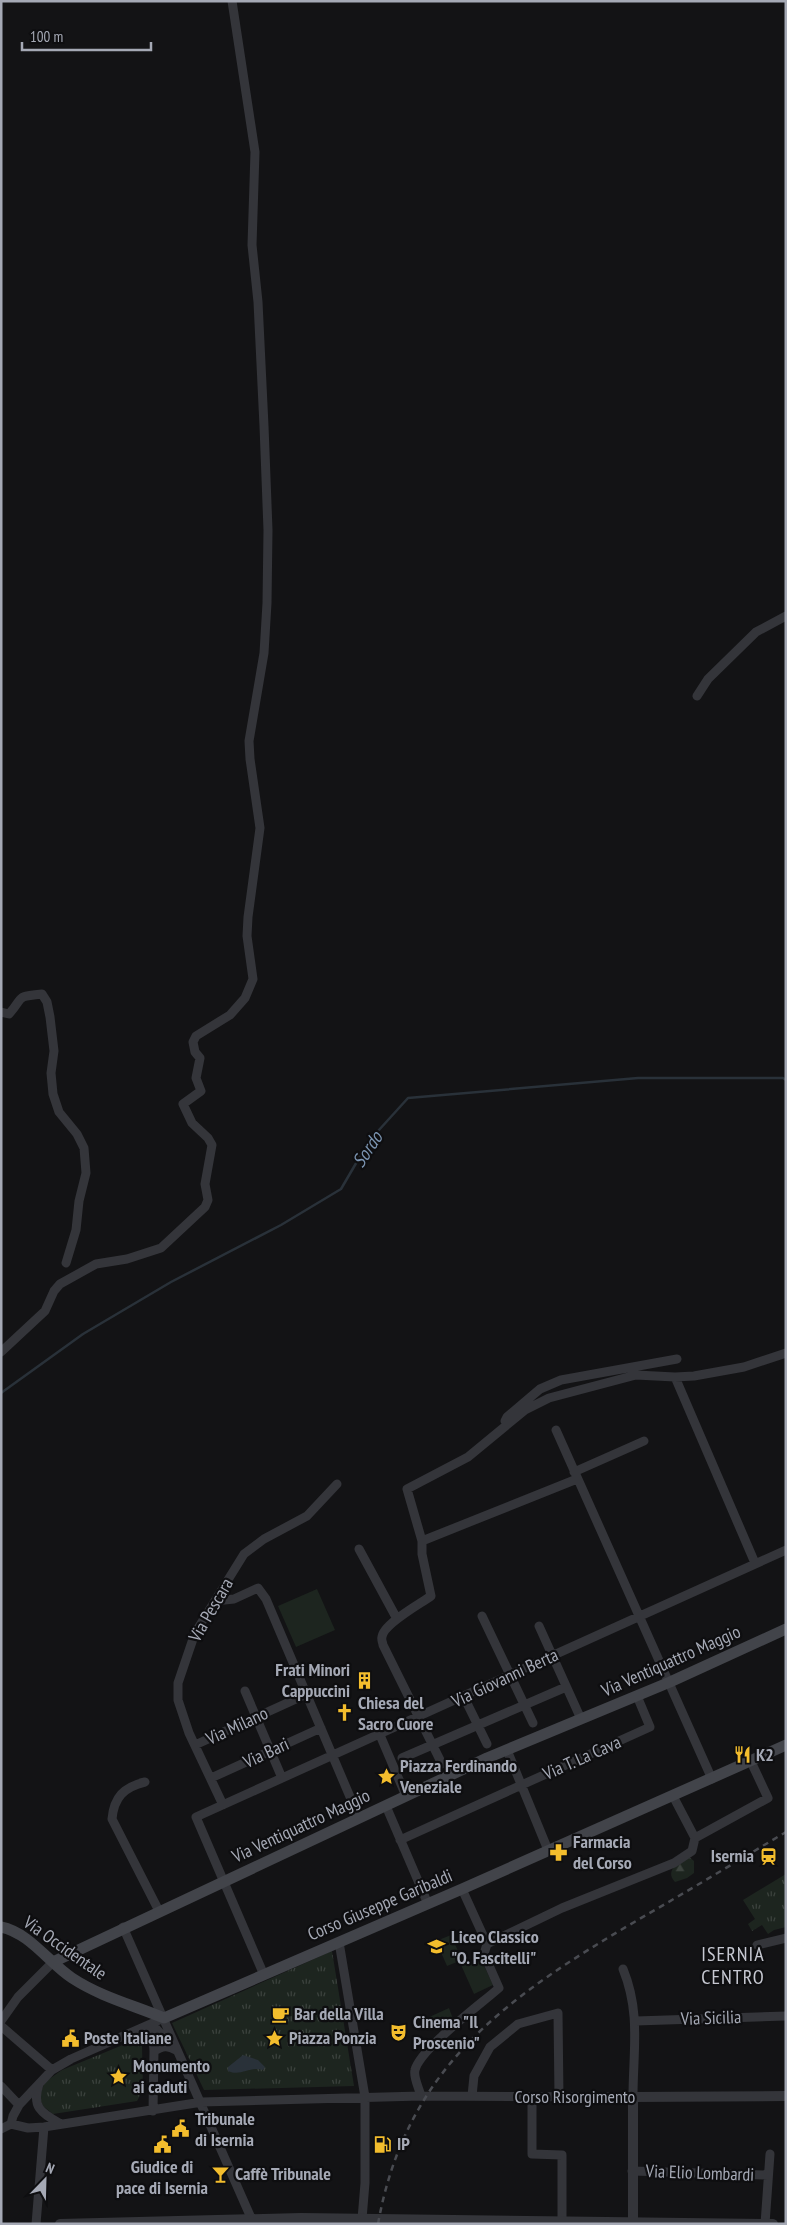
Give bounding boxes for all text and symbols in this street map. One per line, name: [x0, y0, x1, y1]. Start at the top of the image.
scale bar: [22, 20, 151, 52]
text: 100 m: [30, 27, 63, 46]
water label: Sordo: [346, 1125, 389, 1171]
street label: Via Pescara: [183, 1574, 238, 1647]
street label: Via Ventiquattro Maggio: [597, 1620, 744, 1702]
street label: Via Giovanni Berta: [447, 1643, 562, 1713]
place label: Frati Minori Cappuccini: [275, 1658, 350, 1702]
building icon: Frati Minori Cappuccini: [354, 1670, 374, 1690]
place label: Chiesa del Sacro Cuore: [358, 1691, 434, 1735]
street label: Via Milano: [201, 1701, 272, 1750]
church icon: Chiesa del Sacro Cuore: [334, 1703, 354, 1723]
street label: Via T. La Cava: [538, 1730, 624, 1785]
street label: Via Bari: [238, 1732, 292, 1773]
place label: K2: [756, 1743, 774, 1766]
restaurant icon: K2: [732, 1745, 752, 1765]
place label: Piazza Ferdinando Veneziale: [399, 1754, 517, 1798]
place icon: Piazza Ferdinando Veneziale: [376, 1766, 396, 1786]
street label: Via Ventiquattro Maggio: [227, 1783, 374, 1868]
place label: Farmacia del Corso: [573, 1830, 632, 1874]
pharmacy icon: Farmacia del Corso: [549, 1842, 569, 1862]
place label: Isernia: [711, 1844, 754, 1867]
station icon: Isernia: [758, 1846, 778, 1866]
street label: Corso Giuseppe Garibaldi: [304, 1864, 456, 1945]
street label: Via Occidentale: [18, 1910, 111, 1985]
place label: Liceo Classico "O. Fascitelli": [451, 1925, 539, 1969]
school or university icon: Liceo Classico "O. Fascitelli": [427, 1937, 447, 1957]
district label: ISERNIA CENTRO: [701, 1941, 765, 1990]
place label: Bar della Villa: [294, 2002, 384, 2025]
cafe icon: Bar della Villa: [270, 2004, 290, 2024]
street label: Via Sicilia: [679, 2005, 742, 2030]
place label: Cinema "Il Proscenio": [413, 2010, 480, 2054]
theatre icon: Cinema "Il Proscenio": [389, 2022, 409, 2042]
place label: Poste Italiane: [84, 2026, 172, 2049]
place label: Piazza Ponzia: [289, 2026, 376, 2049]
public building icon: Poste Italiane: [60, 2028, 80, 2048]
place icon: Piazza Ponzia: [265, 2028, 285, 2048]
place label: Monumento ai caduti: [133, 2054, 210, 2098]
place icon: Monumento ai caduti: [109, 2066, 129, 2086]
street label: Corso Risorgimento: [515, 2085, 636, 2108]
place label: Tribunale di Isernia: [195, 2107, 255, 2151]
public building icon: Tribunale di Isernia: [171, 2119, 191, 2139]
place label: IP: [397, 2132, 410, 2155]
public building icon: Giudice di pace di Isernia: [152, 2134, 172, 2154]
fuel station icon: IP: [373, 2134, 393, 2154]
north arrow: [20, 2155, 70, 2205]
place label: Giudice di pace di Isernia: [116, 2155, 208, 2199]
text: N: [43, 2158, 57, 2178]
street label: Via Elio Lombardi: [644, 2159, 755, 2186]
place label: Caffè Tribunale: [235, 2162, 331, 2185]
bar icon: Caffè Tribunale: [211, 2164, 231, 2184]

